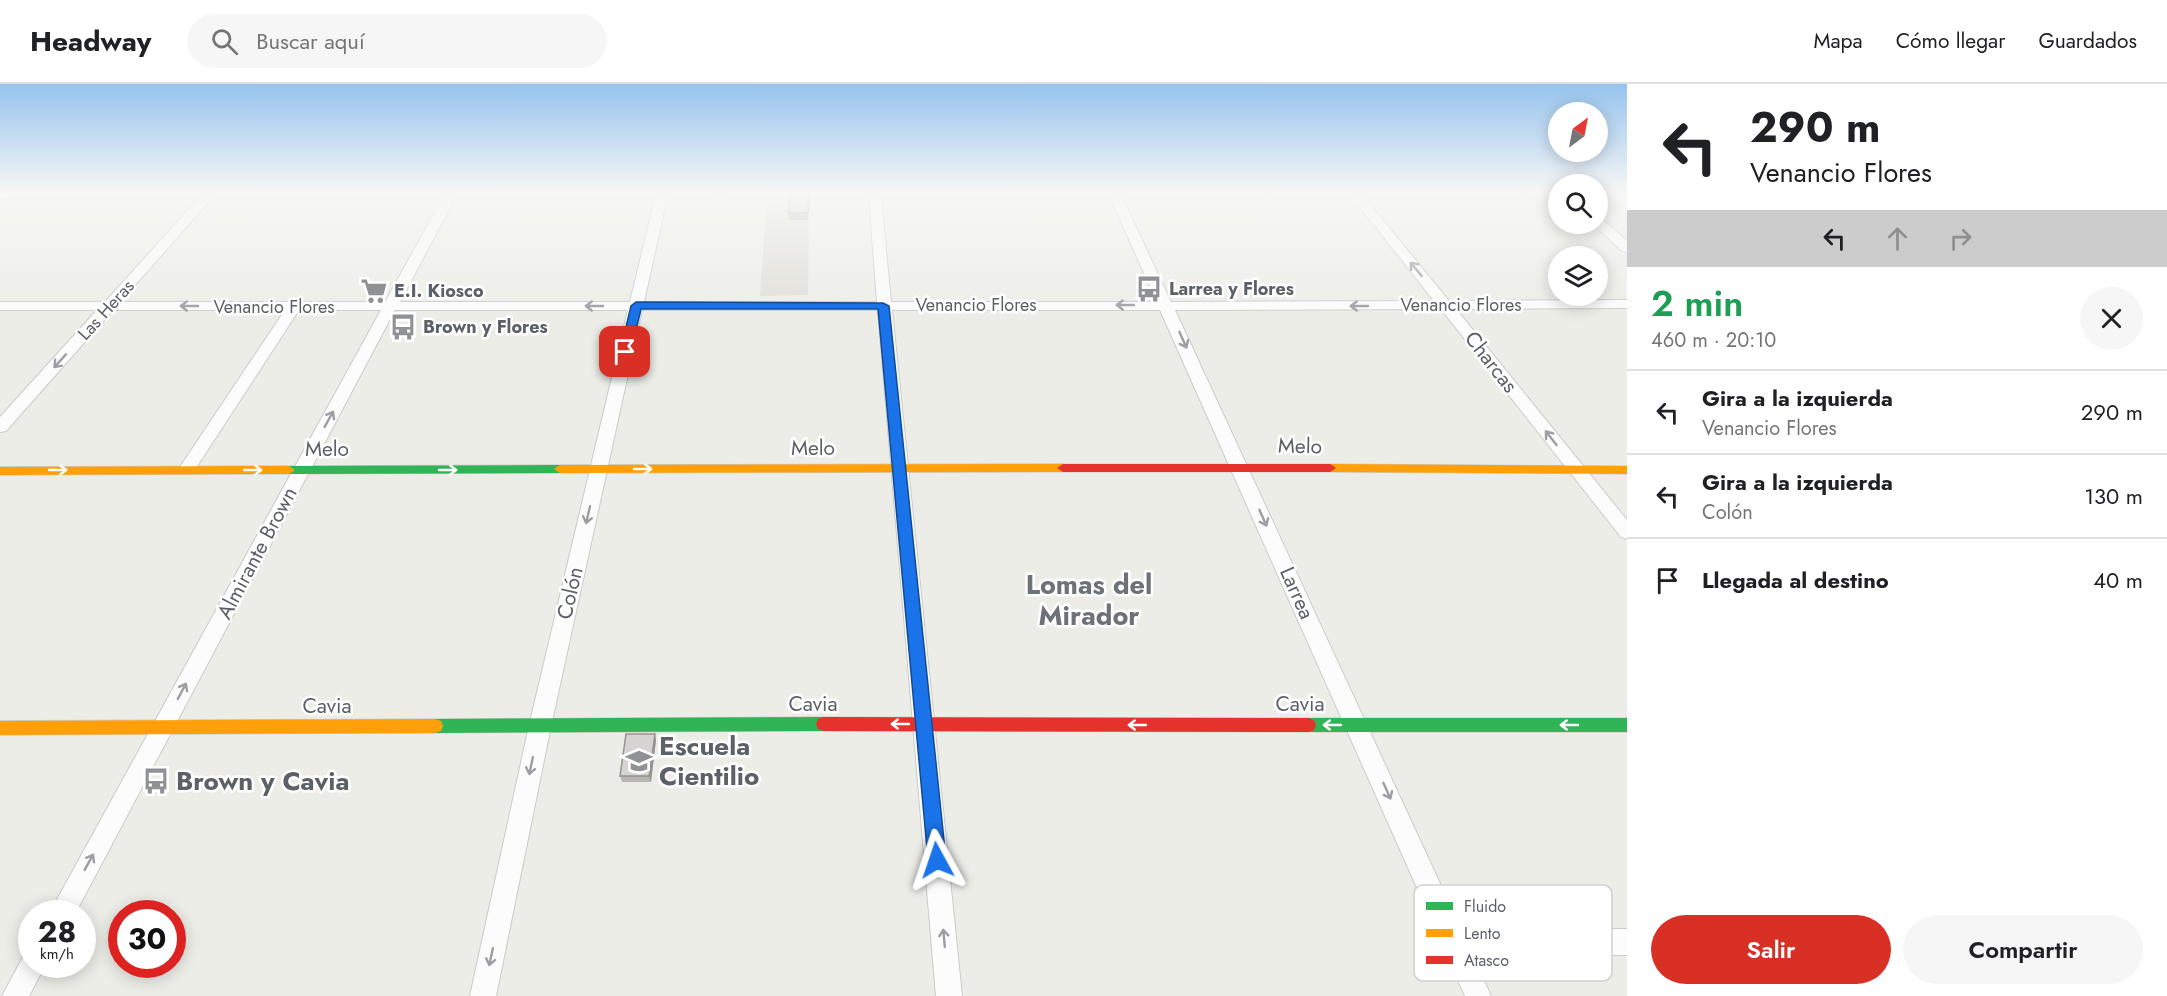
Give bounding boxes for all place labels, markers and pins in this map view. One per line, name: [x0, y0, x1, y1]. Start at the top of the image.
bus stop icon: Larrea y Flores: [1134, 274, 1164, 304]
supermarket icon: E.I. Kiosco: [359, 276, 389, 306]
place label: Larrea y Flores: [1169, 276, 1294, 302]
place label: E.I. Kiosco: [394, 278, 484, 304]
bus stop icon: Brown y Flores: [388, 312, 418, 342]
place label: Brown y Flores: [423, 314, 548, 340]
pin: [599, 326, 650, 377]
place label: Escuela Cientilio: [659, 727, 759, 795]
school or university icon: Escuela Cientilio: [624, 746, 654, 776]
place label: Brown y Cavia: [176, 762, 349, 800]
bus stop icon: Brown y Cavia: [141, 766, 171, 796]

